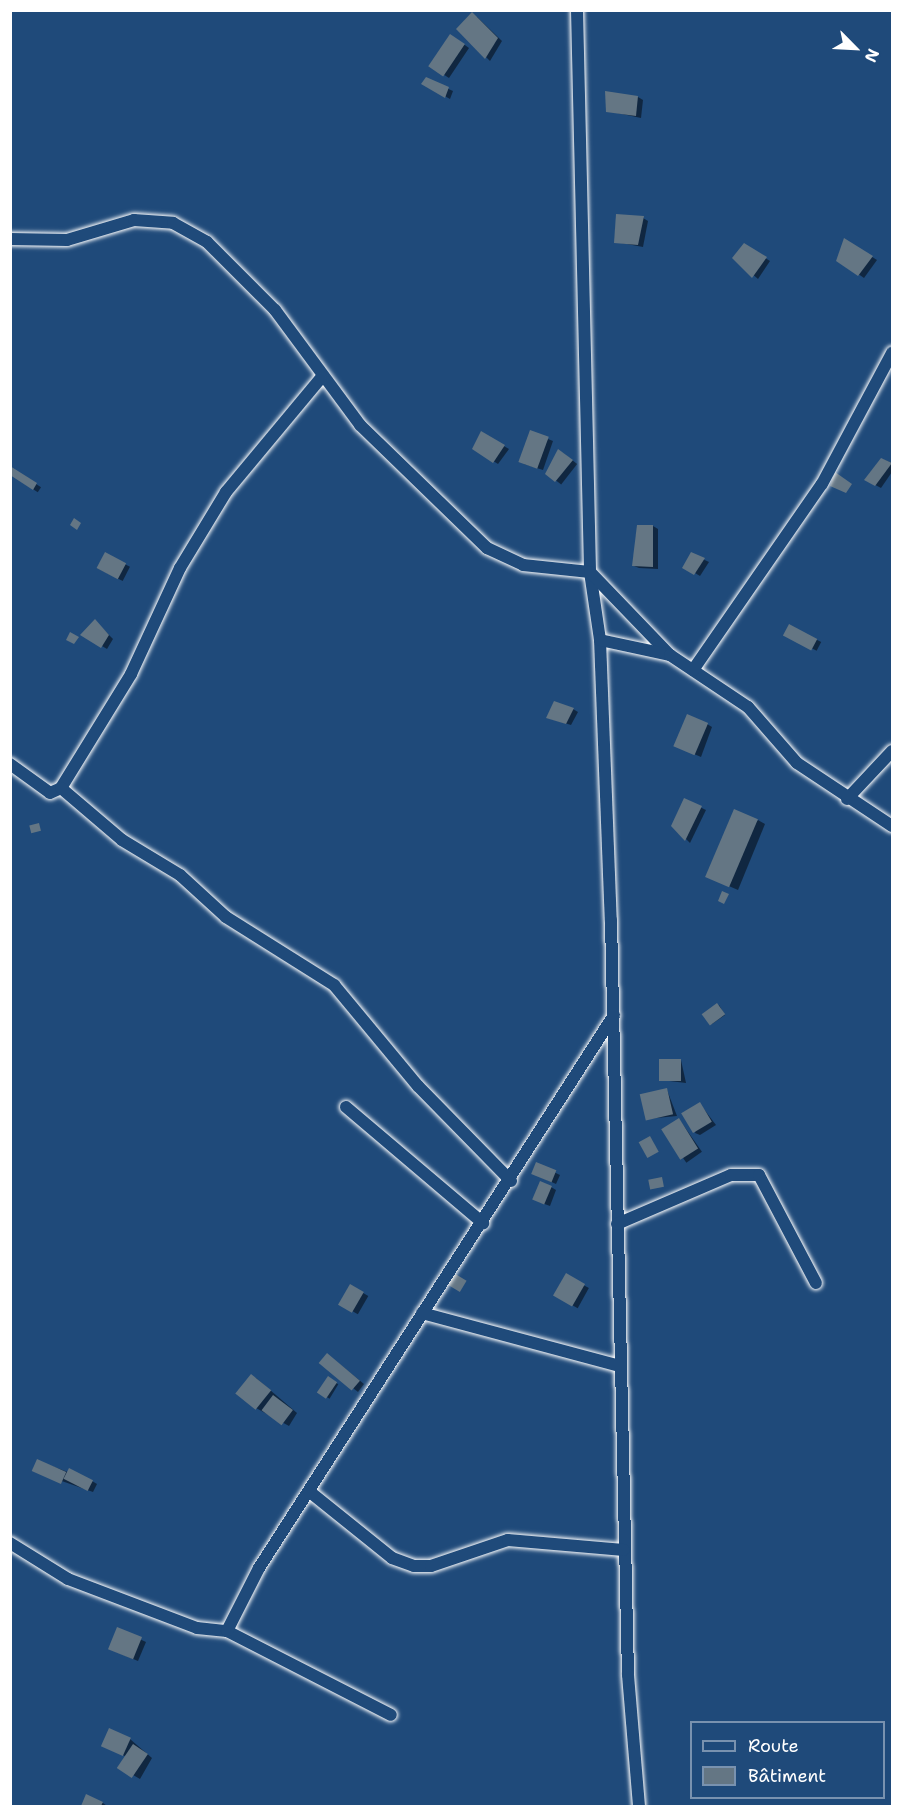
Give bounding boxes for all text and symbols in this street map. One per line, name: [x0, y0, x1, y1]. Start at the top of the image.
north arrow: [825, 18, 885, 78]
text: N: [860, 45, 884, 66]
legend: [690, 1721, 885, 1799]
text: Route: [748, 1734, 799, 1758]
text: Bâtiment: [748, 1764, 826, 1788]

